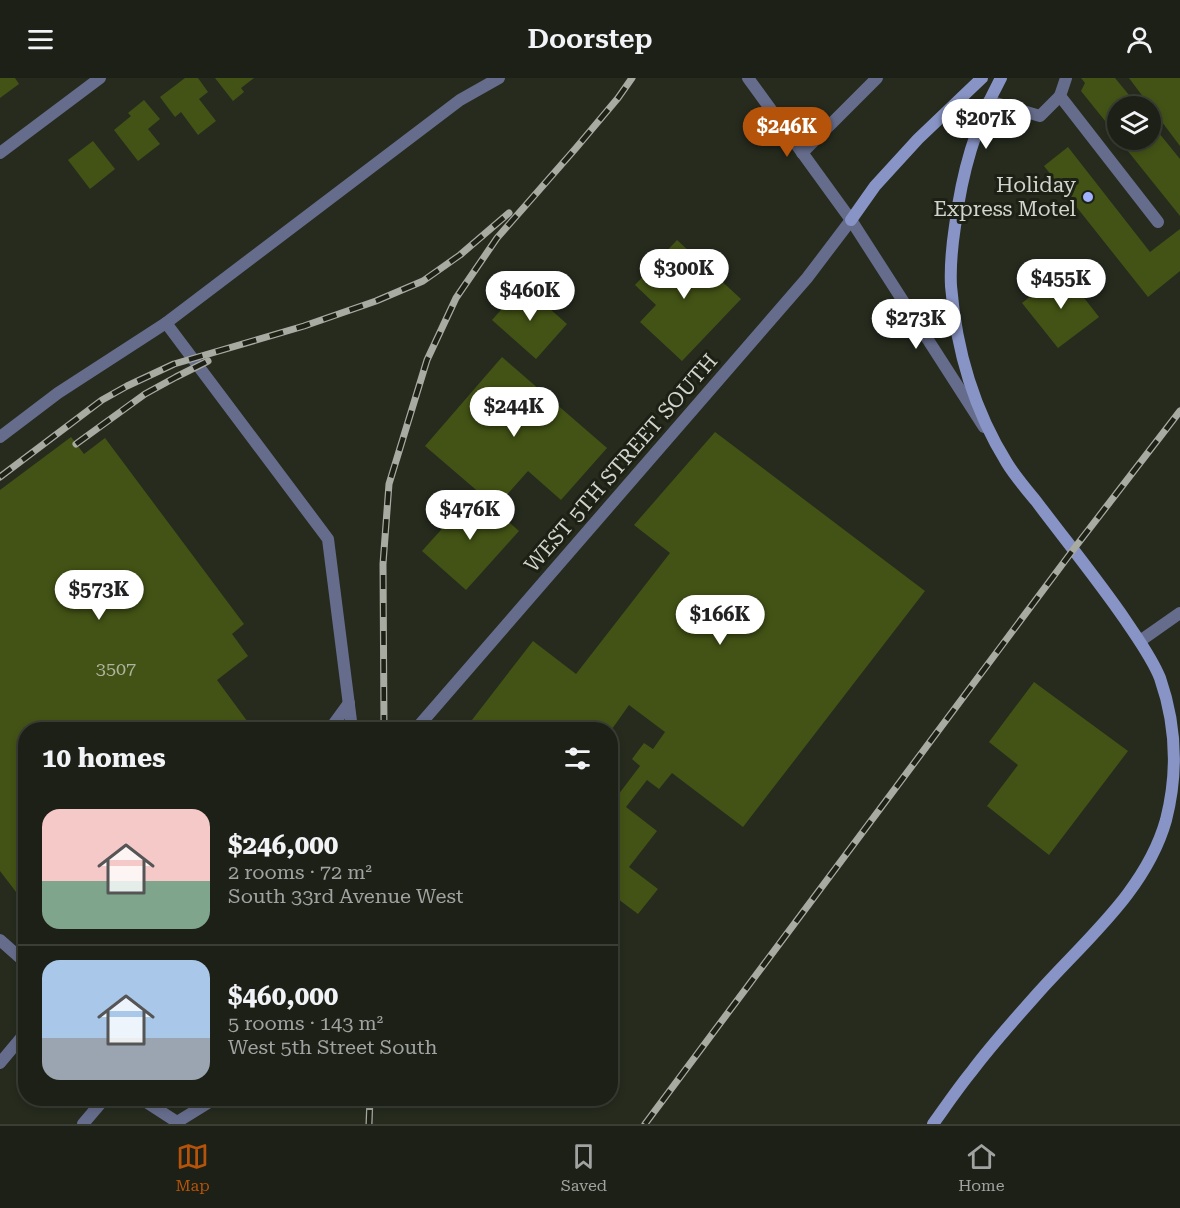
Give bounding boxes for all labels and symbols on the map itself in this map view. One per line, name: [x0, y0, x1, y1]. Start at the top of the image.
pin: $207K: [944, 99, 1028, 150]
pin: $246K: [745, 107, 829, 158]
place label: Holiday Express Motel: [933, 173, 1077, 221]
marker: Holiday Express Motel: [1081, 190, 1095, 204]
pin: $300K: [642, 249, 726, 300]
pin: $455K: [1019, 259, 1103, 310]
pin: $460K: [488, 271, 572, 322]
pin: $273K: [874, 299, 958, 350]
street label: WEST 5TH STREET SOUTH: [520, 349, 722, 577]
pin: $244K: [472, 387, 556, 438]
pin: $476K: [428, 490, 512, 541]
pin: $573K: [57, 570, 141, 621]
pin: $166K: [678, 595, 762, 646]
house number: 3507: [96, 658, 136, 679]

